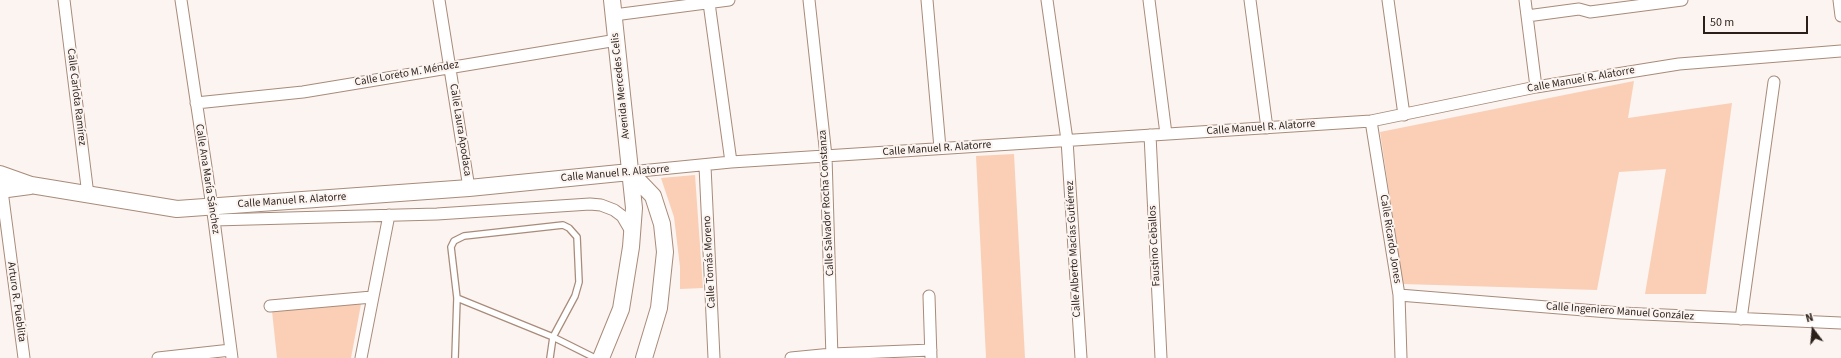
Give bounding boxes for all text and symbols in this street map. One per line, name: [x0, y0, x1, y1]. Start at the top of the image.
scale bar: [1705, 8, 1810, 34]
text: 50 m: [1710, 14, 1734, 31]
street label: Avenida Mercedes Celis: [609, 32, 633, 140]
street label: Calle Carlota Ramírez: [63, 48, 89, 146]
street label: Calle Loreto M. Méndez: [354, 58, 460, 90]
street label: Calle Manuel R. Alatorre: [1526, 64, 1636, 96]
street label: Calle Laura Apodaca: [446, 83, 474, 177]
street label: Calle Manuel R. Alatorre: [1206, 118, 1316, 138]
street label: Calle Ana María Sánchez: [192, 123, 222, 235]
street label: Calle Salvador Rocha Constanza: [817, 130, 837, 276]
street label: Calle Manuel R. Alatorre: [882, 139, 992, 159]
street label: Calle Manuel R. Alatorre: [560, 163, 670, 185]
street label: Calle Alberto Macías Gutiérrez: [1064, 180, 1084, 318]
street label: Calle Manuel R. Alatorre: [237, 191, 347, 211]
street label: Calle Ricardo Jones: [1376, 194, 1404, 284]
street label: Faustino Ceballos: [1146, 205, 1164, 287]
street label: Calle Tomás Moreno: [701, 215, 719, 309]
street label: Arturo R. Pueblita: [4, 261, 28, 343]
street label: Calle Ingeniero Manuel González: [1545, 300, 1695, 324]
north arrow: [1793, 310, 1833, 350]
text: N: [1804, 310, 1815, 326]

